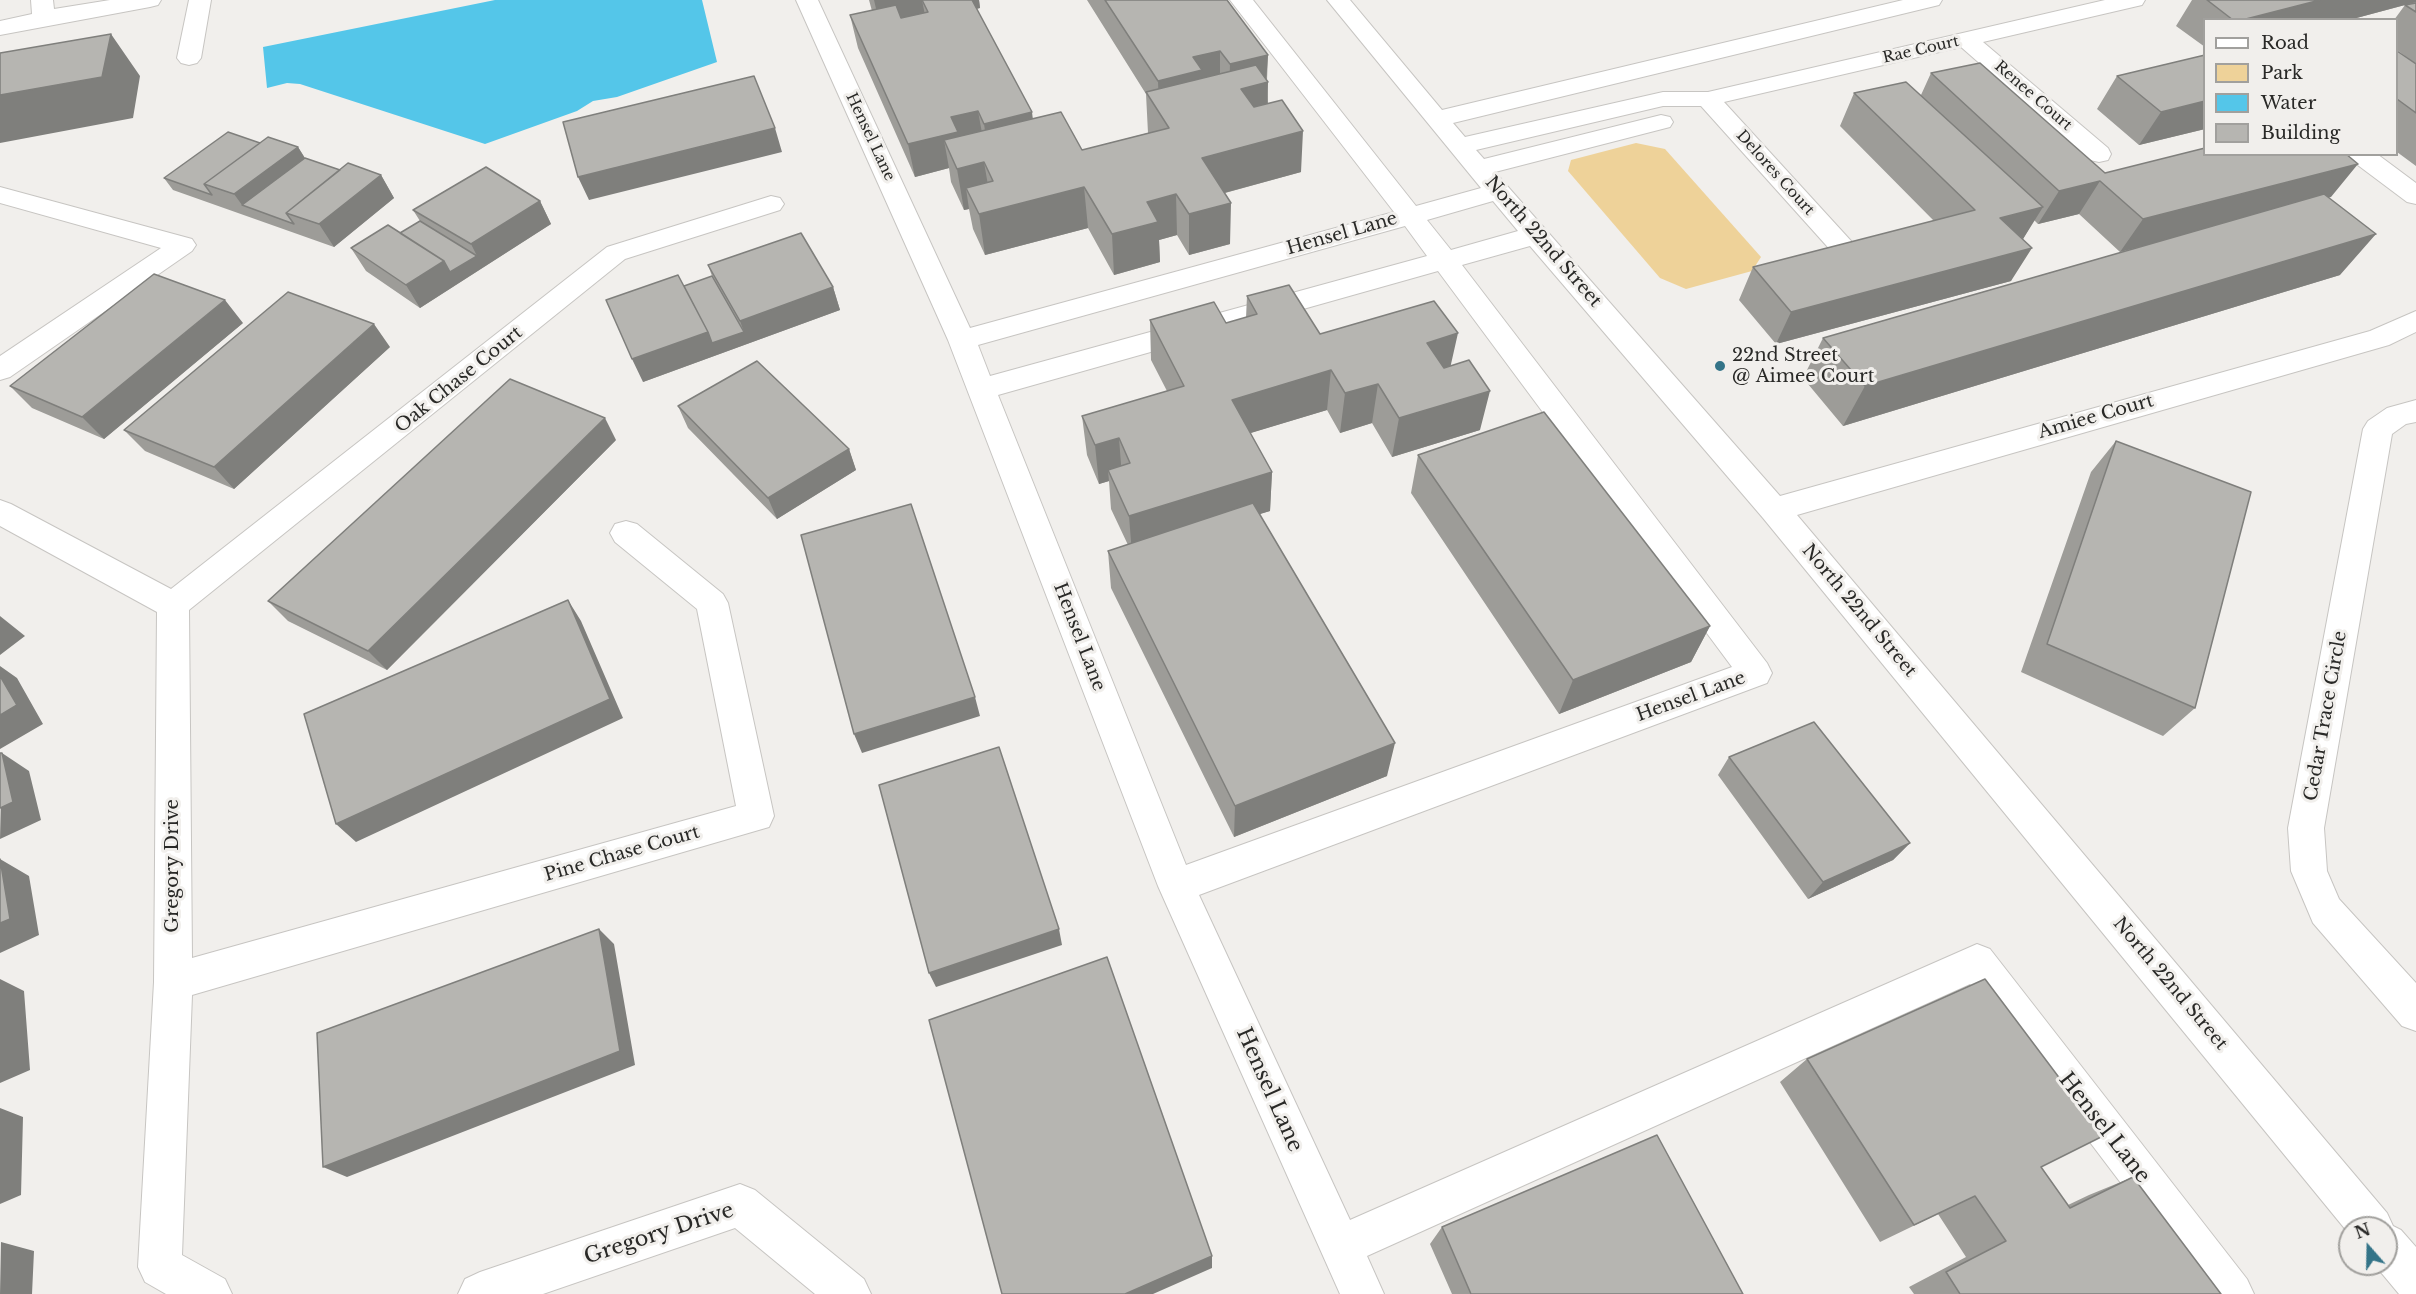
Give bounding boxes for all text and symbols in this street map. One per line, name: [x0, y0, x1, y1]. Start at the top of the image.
legend: [2203, 18, 2398, 156]
street label: Rae Court: [1881, 32, 1961, 68]
text: Road: [2261, 32, 2309, 54]
street label: Renee Court: [1991, 57, 2075, 135]
text: Park: [2261, 62, 2303, 84]
street label: Hensel Lane: [842, 90, 898, 184]
text: Water: [2261, 92, 2316, 114]
text: Building: [2261, 122, 2340, 144]
street label: Delores Court: [1732, 127, 1818, 219]
street label: North 22nd Street: [1480, 172, 1606, 312]
street label: Hensel Lane: [1284, 208, 1400, 260]
street label: Oak Chase Court: [391, 322, 527, 438]
place label: 22nd Street @ Aimee Court: [1732, 345, 1874, 388]
marker: 22nd Street @ Aimee Court: [1713, 359, 1727, 373]
street label: Amiee Court: [2036, 390, 2156, 444]
street label: North 22nd Street: [1797, 540, 1921, 682]
street label: Hensel Lane: [1048, 580, 1110, 694]
street label: Cedar Trace Circle: [2300, 629, 2352, 803]
street label: Hensel Lane: [1634, 667, 1748, 727]
street label: Gregory Drive: [162, 799, 184, 933]
street label: Pine Chase Court: [542, 822, 702, 886]
street label: North 22nd Street: [2108, 913, 2232, 1055]
street label: Hensel Lane: [1230, 1024, 1308, 1156]
street label: Hensel Lane: [2053, 1068, 2155, 1188]
street label: Gregory Drive: [581, 1198, 737, 1270]
north arrow: [2338, 1216, 2398, 1276]
text: N: [2352, 1219, 2373, 1243]

